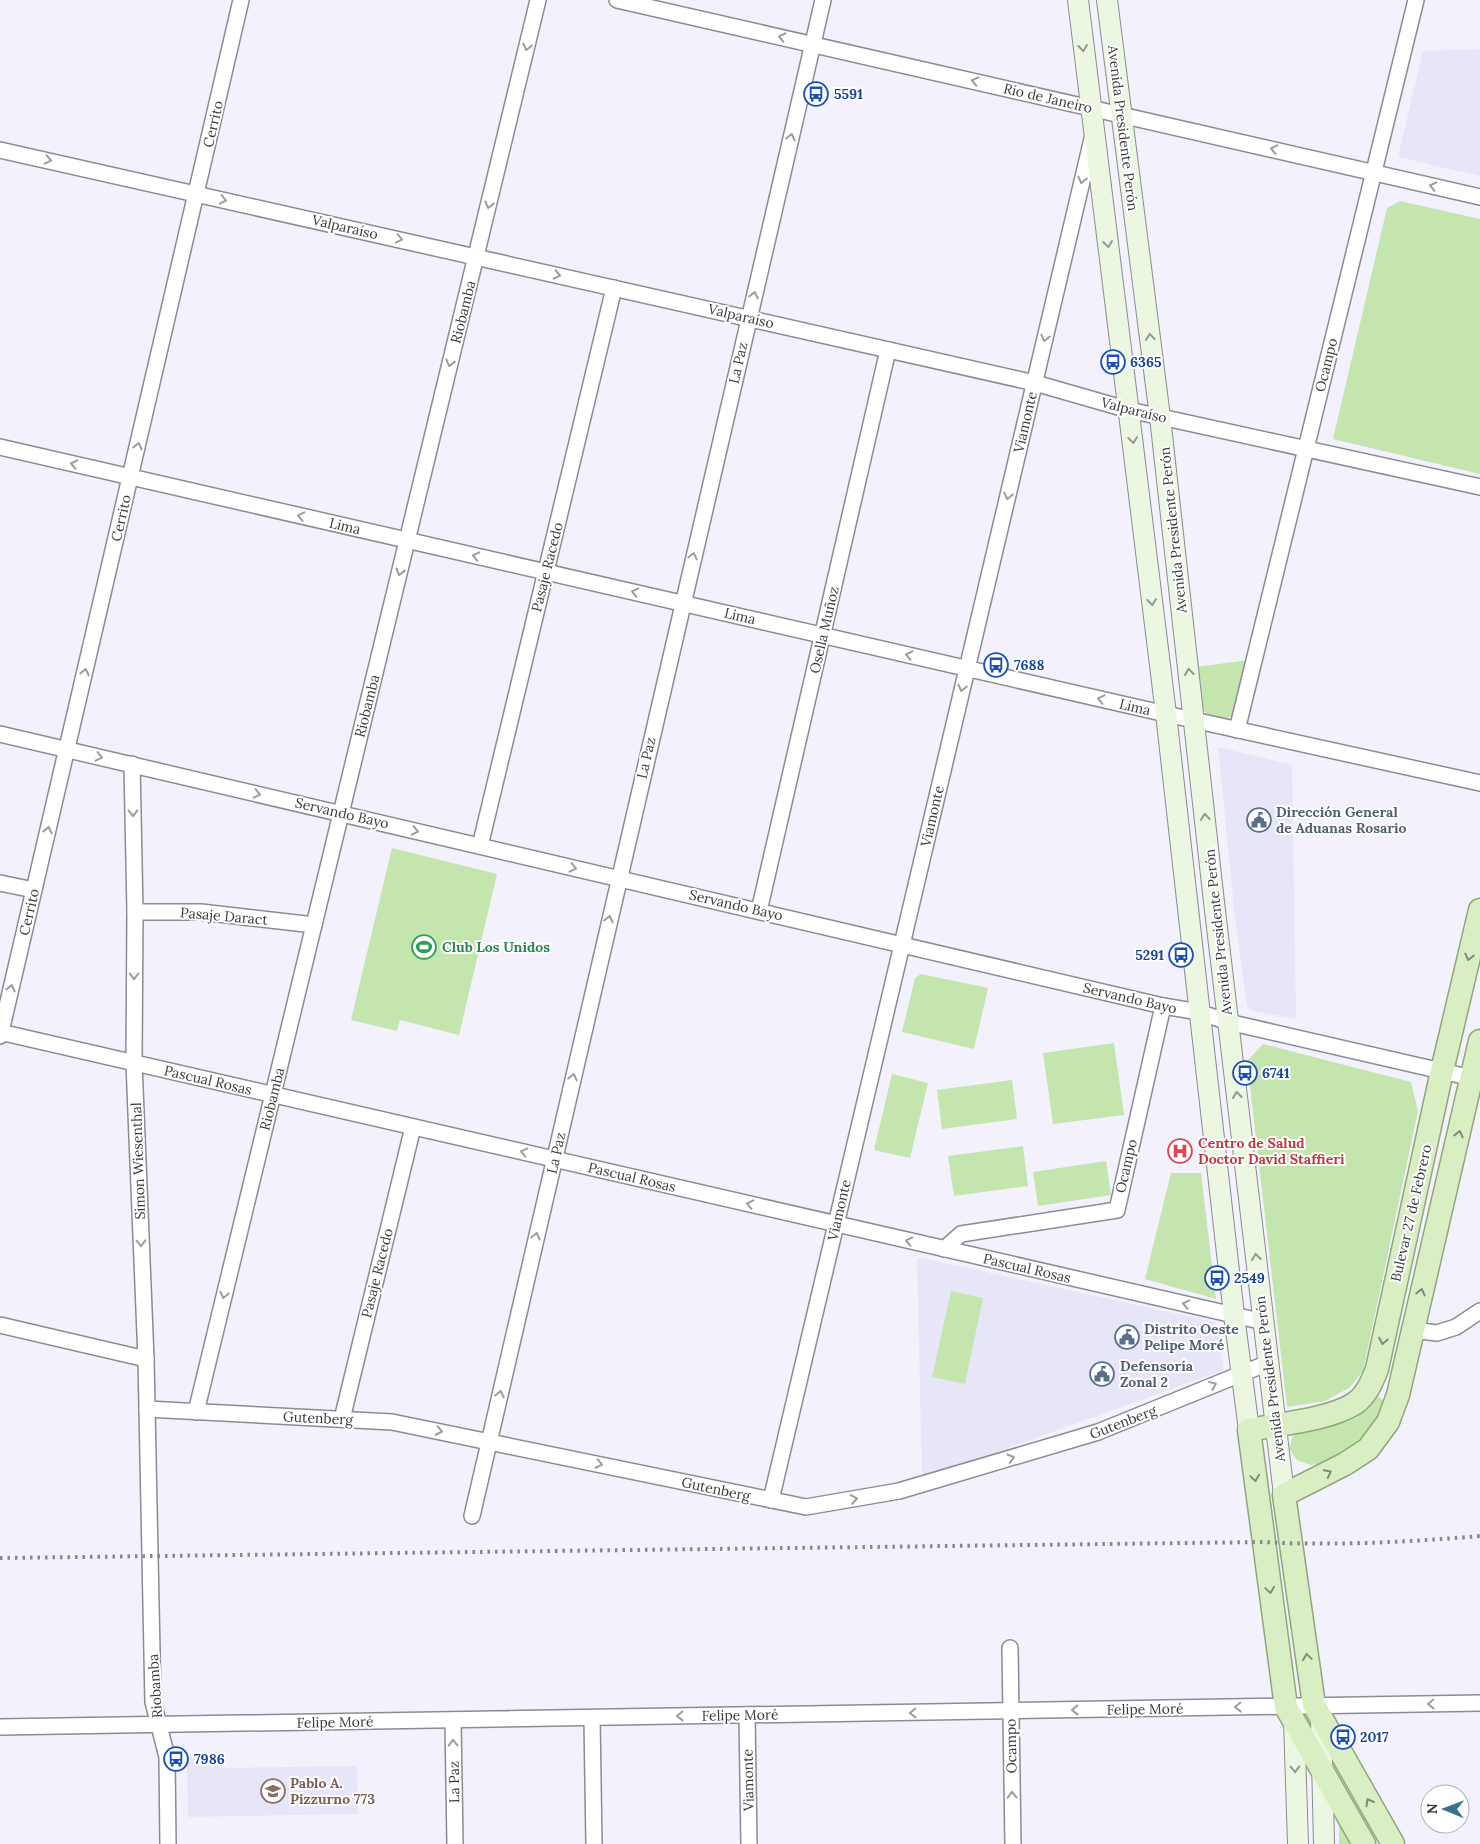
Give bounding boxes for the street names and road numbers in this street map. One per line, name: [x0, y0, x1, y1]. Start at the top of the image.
street label: Avenida Presidente Perón: [1104, 43, 1142, 212]
street label: Río de Janeiro: [1002, 79, 1094, 117]
street label: Cerrito: [199, 99, 227, 149]
street label: Valparaíso: [309, 210, 380, 243]
street label: Riobamba: [447, 279, 479, 345]
street label: Valparaíso: [705, 299, 776, 332]
street label: Ocampo: [1311, 336, 1341, 394]
street label: La Paz: [724, 340, 752, 386]
street label: Viamonte: [1009, 389, 1041, 455]
street label: Valparaíso: [1098, 393, 1169, 427]
street label: Avenida Presidente Perón: [1155, 446, 1191, 615]
street label: Cerrito: [107, 493, 135, 543]
street label: Lima: [327, 514, 363, 538]
street label: Pasaje Racedo: [527, 520, 567, 614]
street label: Osella Muñoz: [805, 585, 843, 675]
street label: Lima: [722, 604, 758, 628]
street label: Riobamba: [351, 673, 383, 739]
street label: Lima: [1117, 695, 1153, 719]
street label: La Paz: [632, 735, 660, 781]
street label: Viamonte: [916, 783, 948, 849]
street label: Servando Bayo: [293, 793, 391, 833]
street label: Avenida Presidente Perón: [1200, 848, 1236, 1017]
street label: Servando Bayo: [687, 885, 785, 925]
street label: Cerrito: [15, 887, 43, 937]
street label: Pasaje Daract: [179, 903, 269, 929]
street label: Servando Bayo: [1081, 978, 1179, 1018]
street label: Pascual Rosas: [162, 1061, 254, 1099]
street label: Riobamba: [256, 1066, 288, 1132]
street label: Simon Wiesenthal: [127, 1102, 149, 1220]
street label: La Paz: [542, 1130, 570, 1176]
street label: Ocampo: [1111, 1137, 1141, 1195]
street label: Bulevar 27 de Febrero: [1386, 1143, 1436, 1283]
street label: Pascual Rosas: [586, 1158, 678, 1196]
street label: Viamonte: [823, 1177, 855, 1243]
street label: Pasaje Racedo: [357, 1226, 397, 1320]
street label: Pascual Rosas: [981, 1249, 1073, 1287]
street label: Avenida Presidente Perón: [1251, 1295, 1289, 1464]
street label: Gutenberg: [1087, 1401, 1159, 1443]
street label: Gutenberg: [283, 1407, 354, 1429]
street label: Gutenberg: [680, 1473, 752, 1505]
street label: Riobamba: [144, 1653, 166, 1719]
street label: Felipe Moré: [1106, 1699, 1184, 1719]
street label: Felipe Moré: [701, 1705, 779, 1725]
street label: Felipe Moré: [296, 1712, 374, 1732]
street label: Ocampo: [1002, 1718, 1020, 1774]
street label: Viamonte: [738, 1748, 758, 1812]
street label: La Paz: [445, 1761, 463, 1803]

